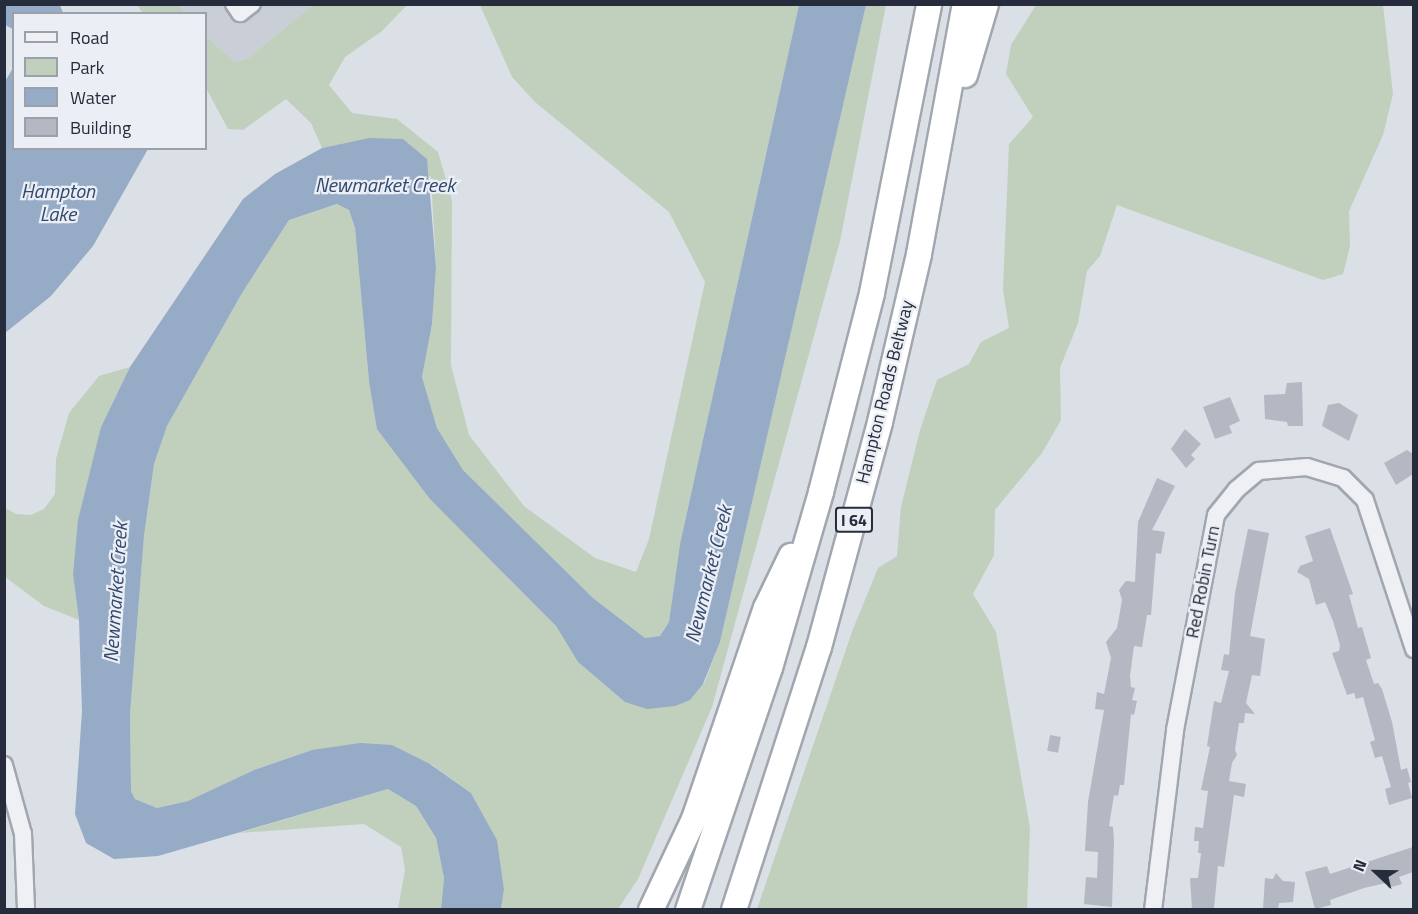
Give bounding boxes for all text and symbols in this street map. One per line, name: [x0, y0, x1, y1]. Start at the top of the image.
legend: [12, 12, 207, 150]
text: Road: [70, 24, 109, 51]
text: Park: [70, 54, 104, 81]
text: Water: [70, 84, 116, 111]
text: Building: [70, 114, 131, 141]
water label: Newmarket Creek: [315, 172, 455, 196]
water label: Hampton Lake: [21, 178, 95, 225]
street label: Hampton Roads Beltway: [852, 298, 918, 486]
water label: Newmarket Creek: [679, 503, 737, 645]
road number: I 64: [834, 507, 874, 533]
water label: Newmarket Creek: [98, 521, 132, 663]
street label: Red Robin Turn: [1181, 524, 1225, 640]
north arrow: [1346, 842, 1406, 902]
text: N: [1346, 856, 1373, 875]

